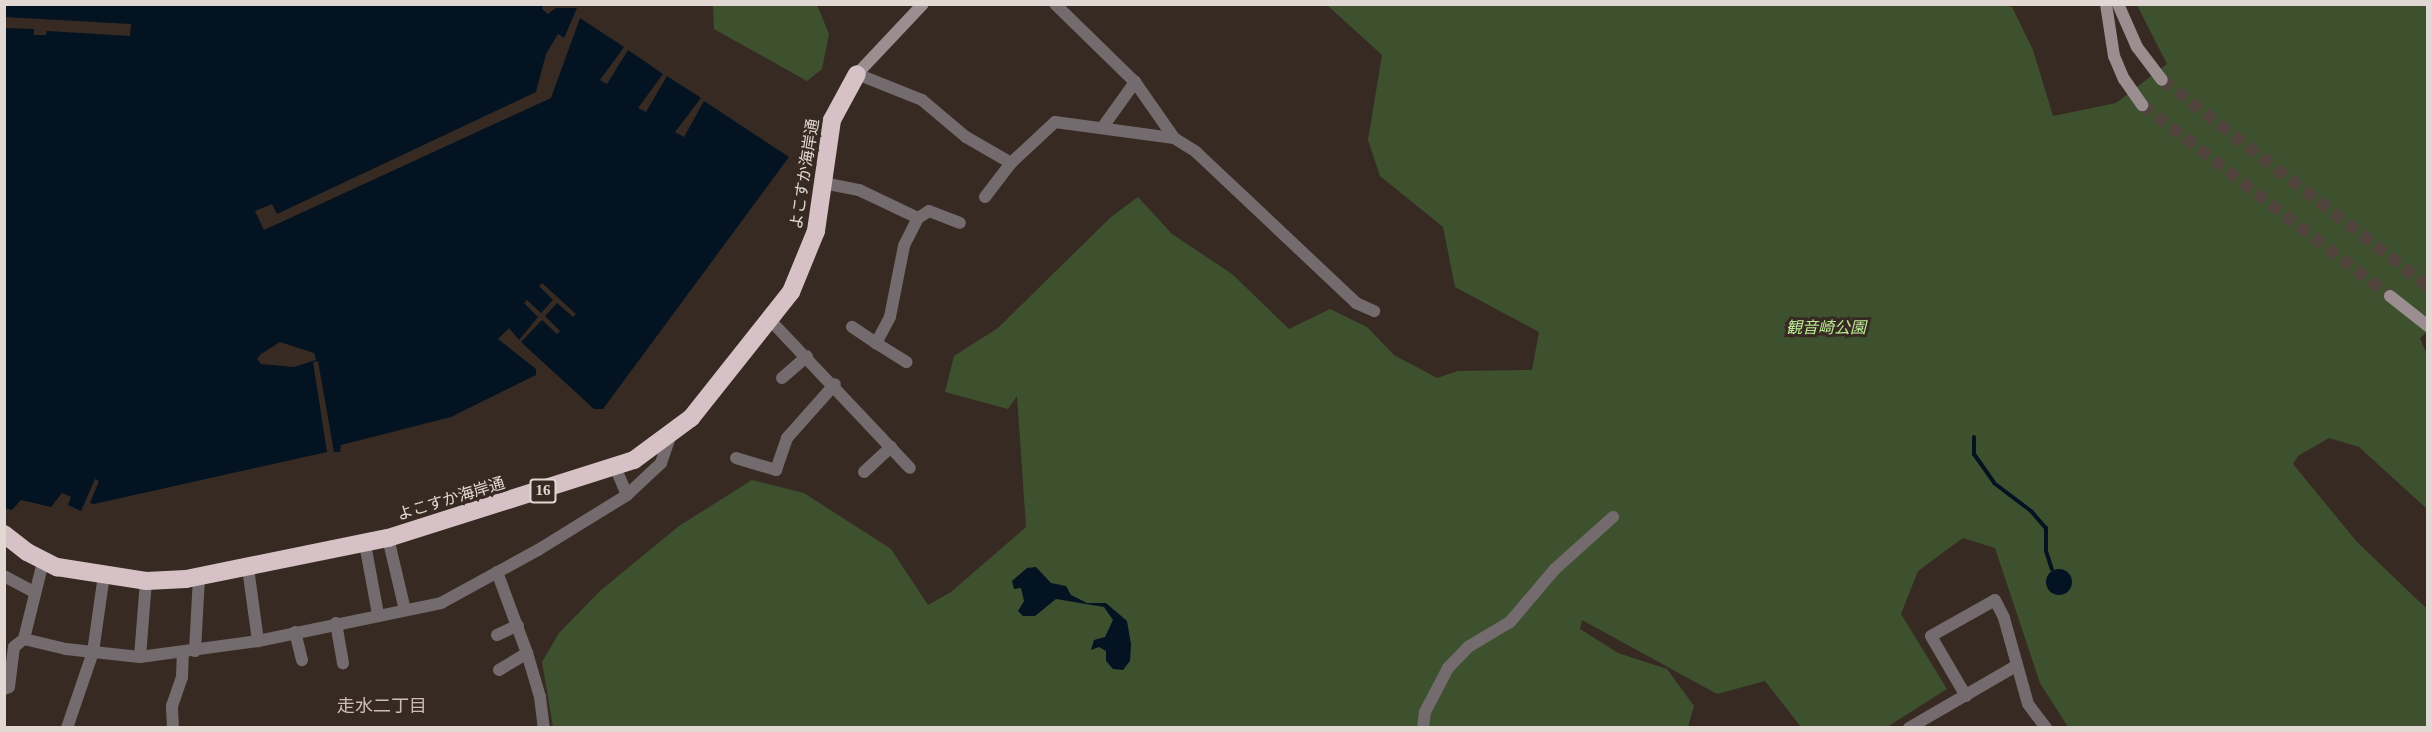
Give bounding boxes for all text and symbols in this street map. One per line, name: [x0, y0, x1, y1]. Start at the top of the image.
street label: よこすか海岸通: [787, 117, 823, 231]
park label: 観音崎公園: [1786, 318, 1866, 338]
street label: よこすか海岸通: [395, 473, 507, 525]
road number: 16: [530, 479, 556, 503]
district label: 走水二丁目: [337, 695, 427, 717]

